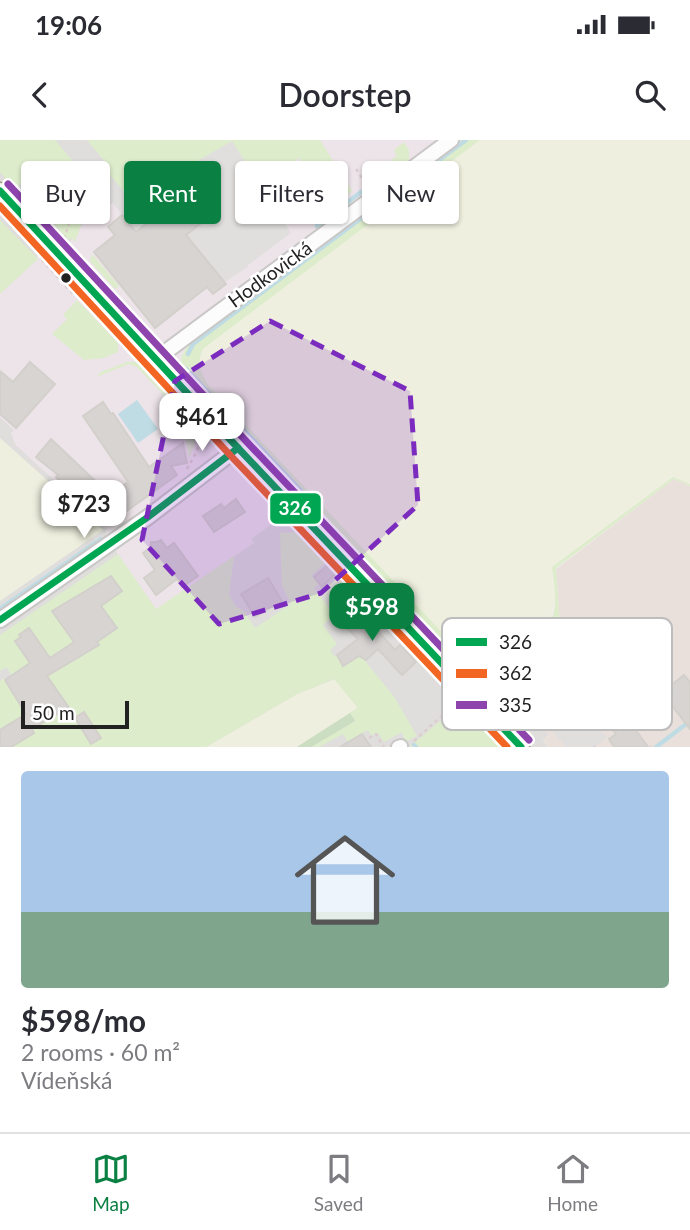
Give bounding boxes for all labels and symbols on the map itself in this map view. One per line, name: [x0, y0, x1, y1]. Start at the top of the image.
street label: Hodkovická: [223, 236, 316, 312]
unlabelled marker: [59, 271, 73, 285]
pin: $461: [161, 394, 243, 453]
pin: $723: [43, 480, 125, 540]
line badge: 326: [269, 492, 322, 525]
text: 326: [278, 496, 312, 519]
pin: $598: [331, 584, 413, 643]
legend: [442, 618, 672, 730]
text: 326: [499, 630, 532, 653]
text: 362: [499, 661, 532, 684]
text: 335: [499, 693, 532, 716]
scale bar: [21, 698, 130, 730]

